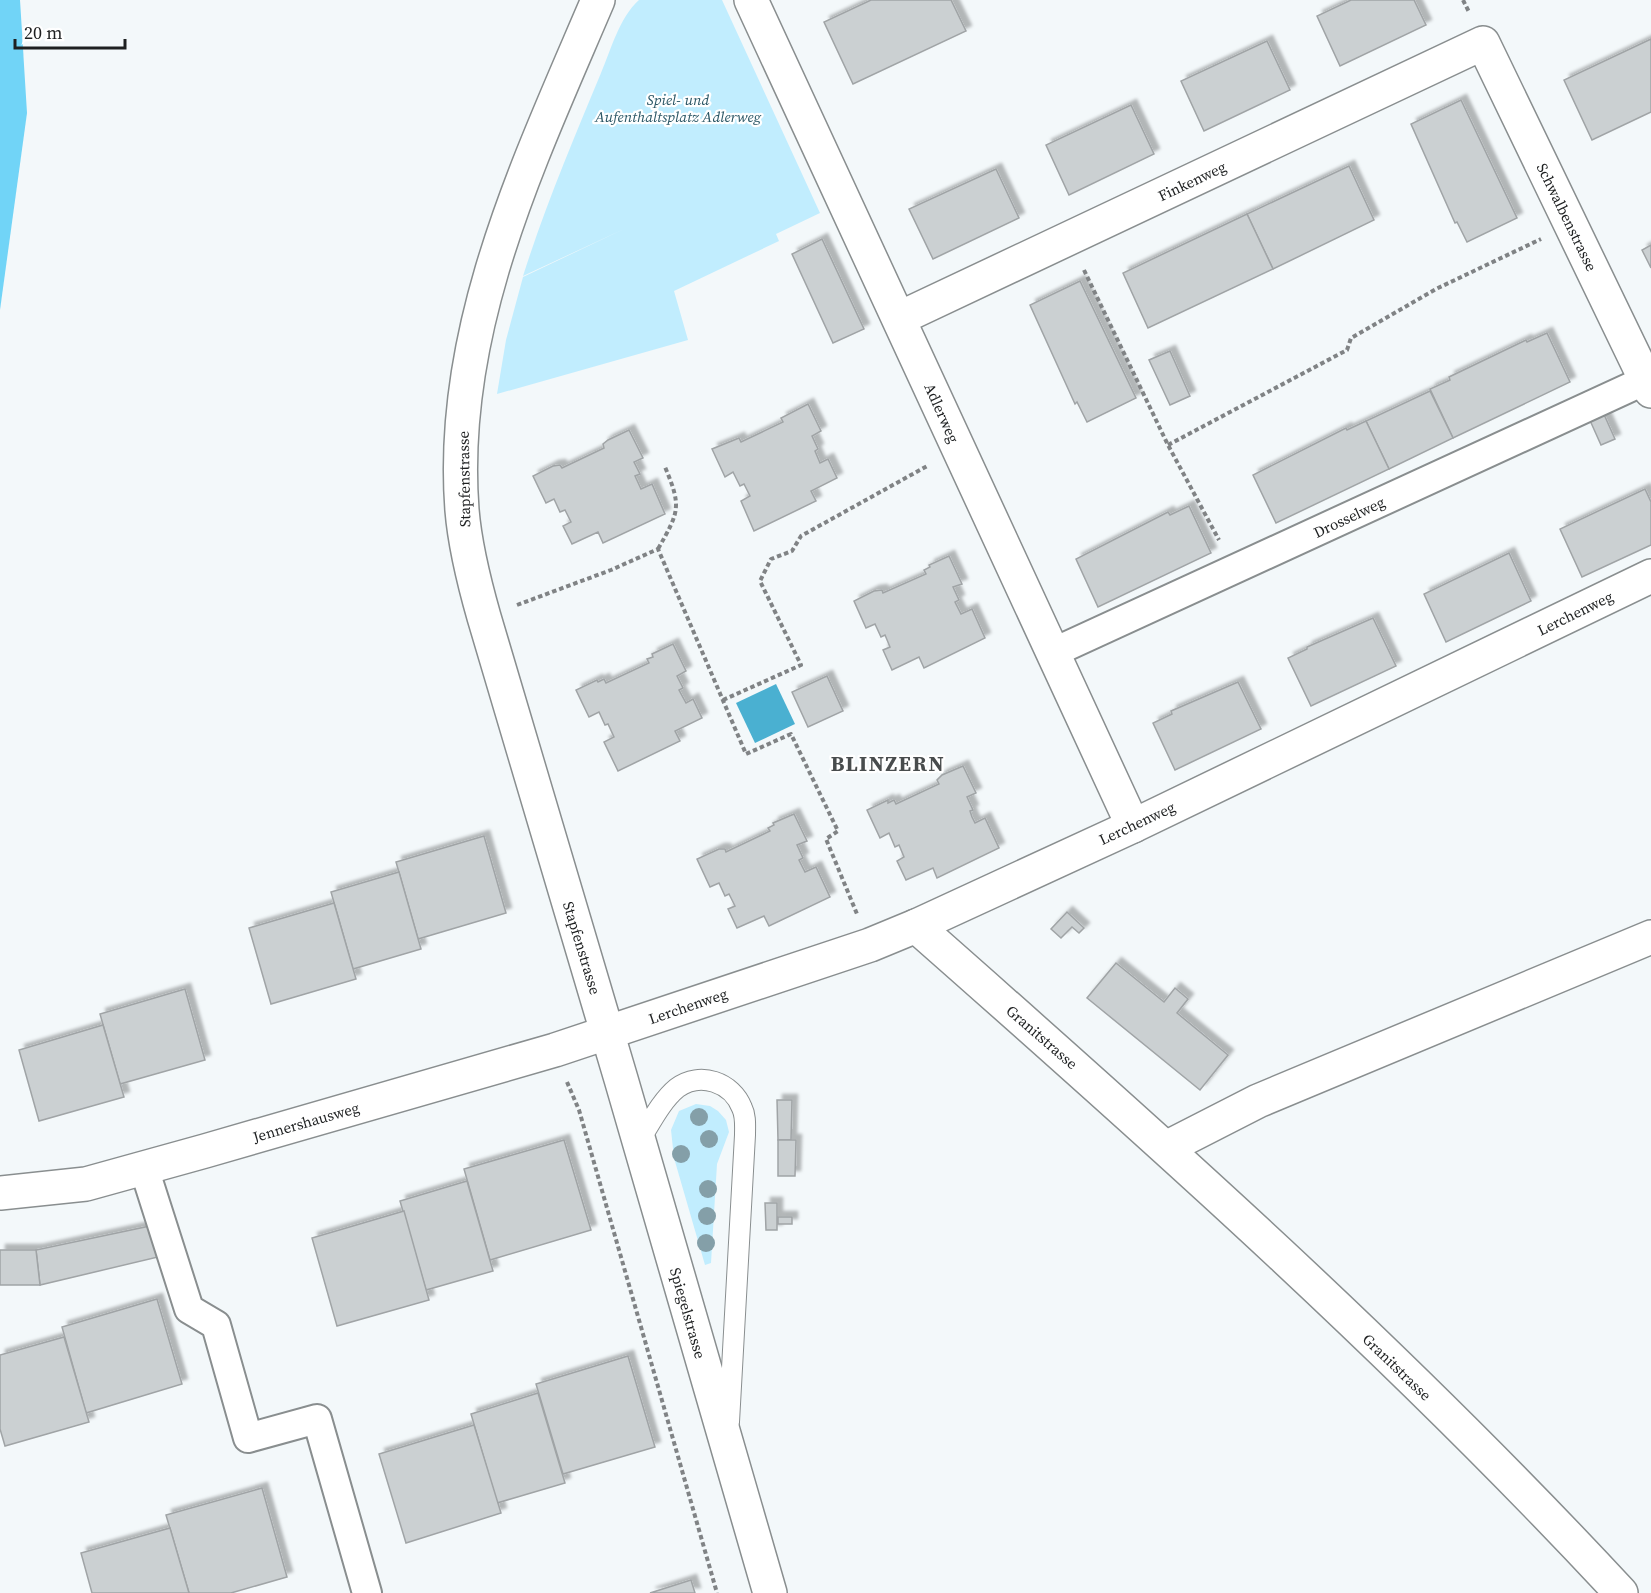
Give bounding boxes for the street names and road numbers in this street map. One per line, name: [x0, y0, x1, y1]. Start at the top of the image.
street label: Finkenweg: [1155, 156, 1230, 206]
street label: Schwalbenstrasse: [1532, 159, 1602, 275]
street label: Adlerweg: [920, 380, 965, 446]
street label: Stapfenstrasse: [453, 430, 475, 527]
street label: Drosselweg: [1310, 491, 1388, 543]
street label: Lerchenweg: [1534, 586, 1617, 640]
street label: Lerchenweg: [1095, 796, 1179, 850]
street label: Stapfenstrasse: [558, 899, 606, 997]
street label: Lerchenweg: [646, 983, 730, 1029]
street label: Granitstrasse: [1002, 1000, 1082, 1074]
street label: Jennershausweg: [249, 1097, 362, 1148]
street label: Spiegelstrasse: [665, 1265, 711, 1361]
street label: Granitstrasse: [1358, 1329, 1436, 1405]

